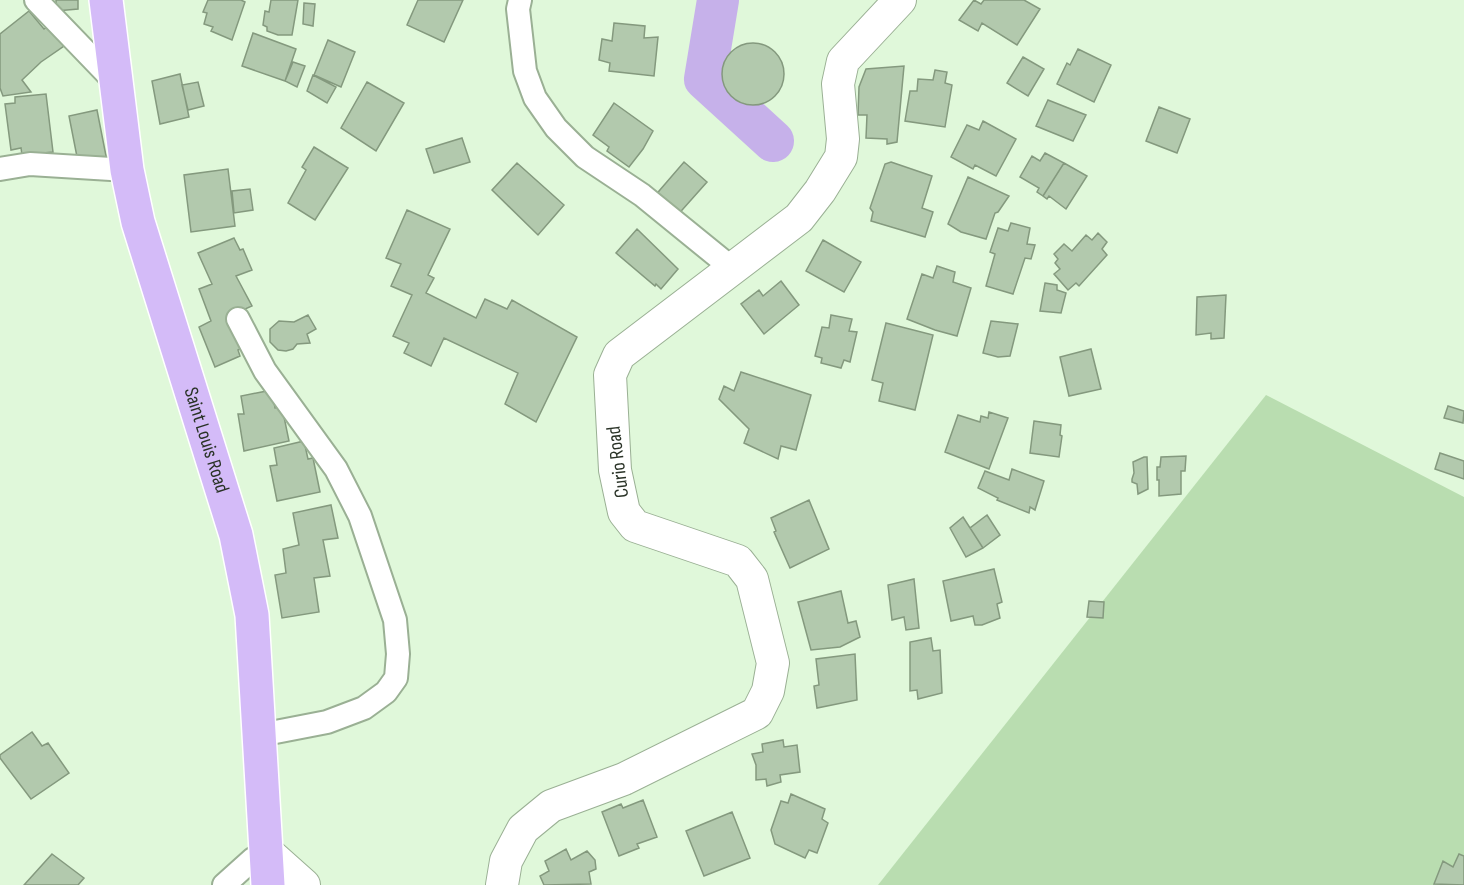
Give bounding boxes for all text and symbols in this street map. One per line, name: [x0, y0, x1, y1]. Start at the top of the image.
street label: Saint Louis Road: [179, 384, 234, 496]
street label: Curio Road: [602, 425, 634, 499]

